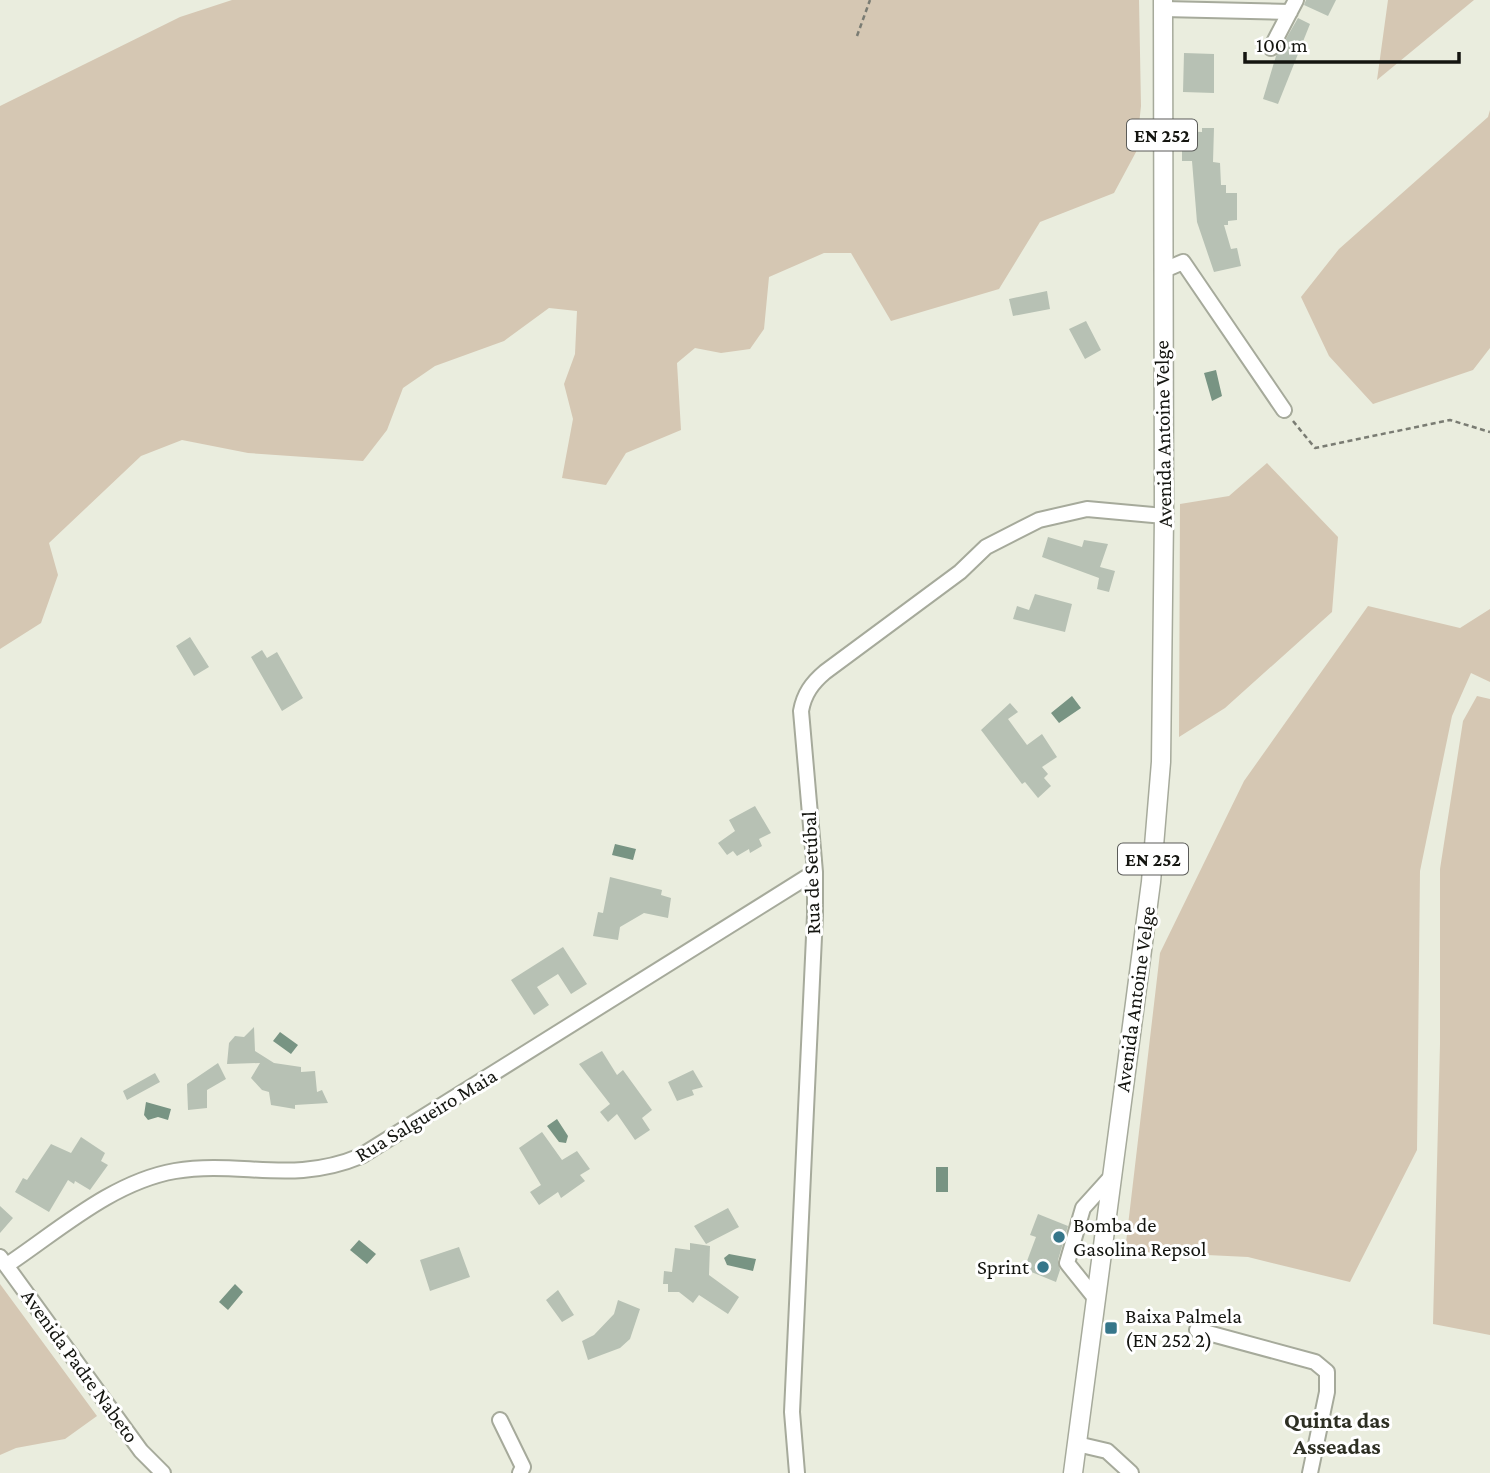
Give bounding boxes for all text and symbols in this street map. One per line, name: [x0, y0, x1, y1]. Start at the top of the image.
scale bar: [1245, 21, 1458, 65]
text: 100 m: [1256, 33, 1308, 57]
road number: EN 252: [1127, 119, 1197, 150]
street label: Avenida Antoine Velge: [1149, 340, 1177, 528]
street label: Rua de Setúbal: [797, 811, 825, 935]
road number: EN 252: [1118, 844, 1188, 874]
street label: Avenida Antoine Velge: [1110, 905, 1160, 1093]
street label: Rua Salgueiro Maia: [351, 1063, 501, 1167]
place label: Bomba de Gasolina Repsol: [1073, 1213, 1206, 1261]
marker: Bomba de Gasolina Repsol: [1051, 1229, 1067, 1245]
place label: Sprint: [977, 1255, 1030, 1279]
marker: Sprint: [1035, 1259, 1051, 1275]
street label: Avenida Padre Nabeto: [16, 1285, 144, 1447]
place label: Baixa Palmela (EN 252 2): [1125, 1304, 1242, 1352]
marker: Baixa Palmela (EN 252 2): [1103, 1320, 1119, 1336]
district label: Quinta das Asseadas: [1284, 1407, 1390, 1459]

